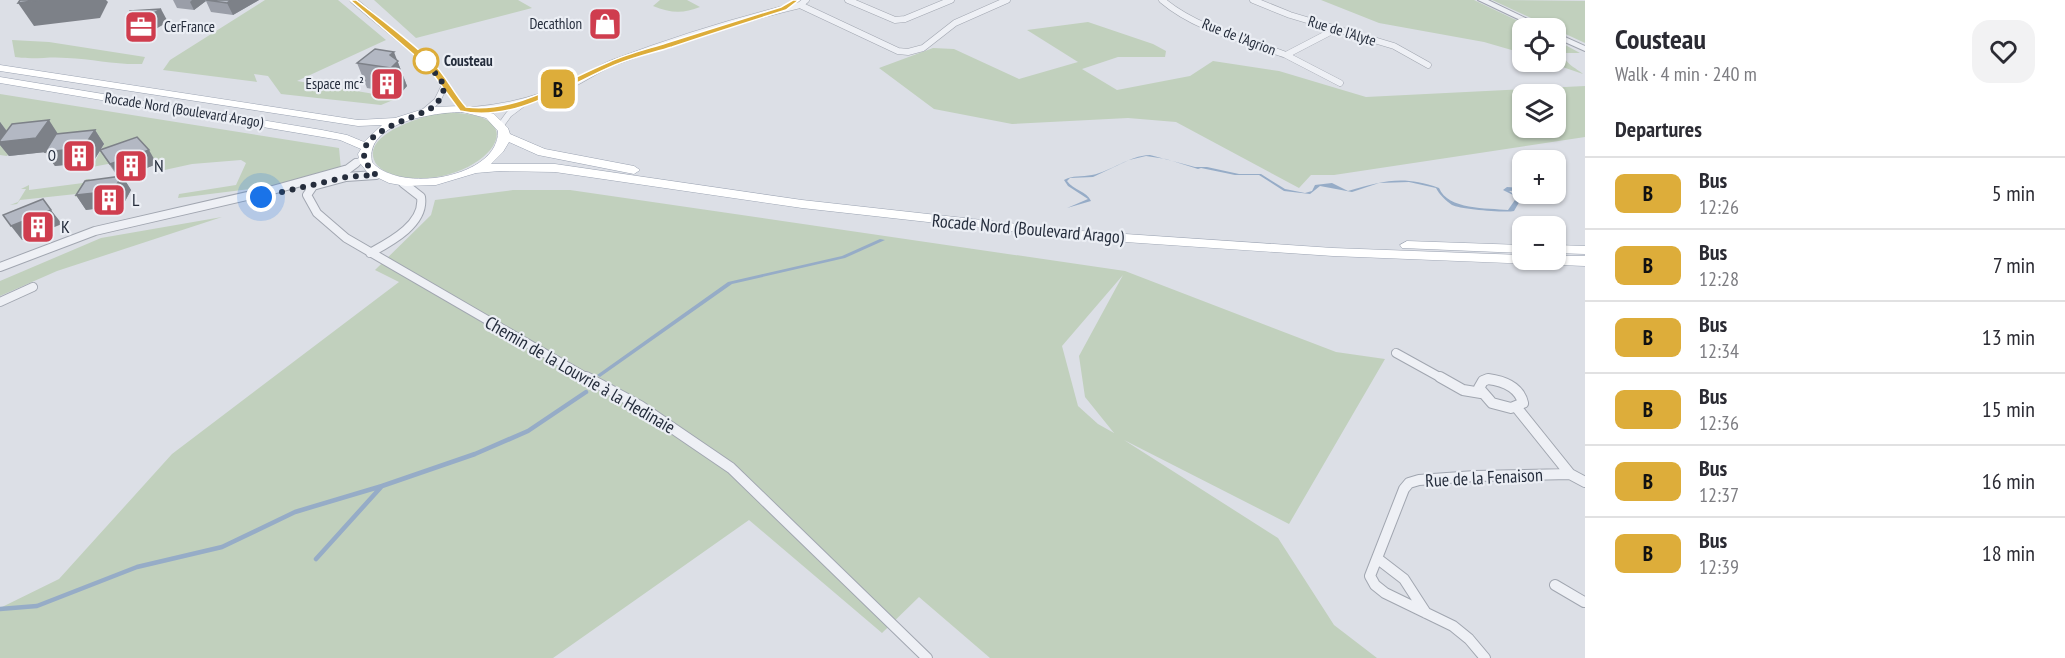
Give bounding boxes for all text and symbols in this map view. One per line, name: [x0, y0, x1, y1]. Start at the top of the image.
shop icon: Decathlon: [587, 6, 623, 42]
office icon: CerFrance: [123, 9, 159, 45]
street label: Rue de l'Alyte: [1306, 11, 1378, 50]
place label: Decathlon: [529, 14, 582, 33]
street label: Rue de l'Agrion: [1200, 14, 1279, 59]
place label: CerFrance: [164, 17, 215, 36]
map controls: [1512, 18, 1566, 270]
button: locate: [1512, 18, 1566, 72]
text: Cousteau: [1615, 20, 1706, 57]
button: heart: [1972, 20, 2035, 83]
marker: Cousteau: [413, 48, 439, 74]
place label: Cousteau: [444, 51, 493, 70]
text: Walk · 4 min · 240 m: [1615, 61, 1757, 87]
building icon: Espace mc²: [369, 66, 405, 102]
line badge: B: [538, 70, 578, 109]
place label: Espace mc²: [305, 74, 364, 93]
text: B: [553, 76, 563, 103]
button: layers: [1512, 84, 1566, 138]
street label: Rocade Nord (Boulevard Arago): [103, 88, 265, 132]
text: Departures: [1615, 115, 1702, 143]
building icon: O: [61, 138, 97, 174]
place label: O: [48, 146, 56, 165]
building icon: N: [113, 148, 149, 184]
button: +: [1512, 150, 1566, 204]
place label: N: [154, 154, 164, 177]
text: Bus: [1699, 166, 1727, 194]
text: 5 min: [1992, 179, 2035, 207]
text: B: [1643, 180, 1653, 207]
building icon: L: [91, 182, 127, 218]
your location: [246, 182, 276, 212]
place label: L: [132, 188, 140, 211]
text: 12:26: [1699, 194, 1739, 220]
building icon: K: [20, 209, 56, 245]
street label: Rocade Nord (Boulevard Arago): [931, 209, 1126, 248]
place label: K: [61, 215, 70, 238]
button: −: [1512, 216, 1566, 270]
text: Bus: [1699, 238, 1727, 266]
text: 7 min: [1993, 251, 2035, 279]
text: B: [1643, 252, 1653, 279]
text: 12:28: [1699, 266, 1739, 292]
text: Bus: [1699, 310, 1727, 338]
street label: Chemin de la Louvrie à la Hedinaie: [481, 311, 680, 439]
text: 13 min: [1982, 323, 2035, 351]
text: B: [1643, 324, 1653, 351]
text: 12:34: [1699, 338, 1739, 364]
text: Bus: [1699, 382, 1727, 410]
text: 15 min: [1982, 395, 2035, 423]
text: B: [1643, 396, 1653, 423]
text: 12:36: [1699, 410, 1739, 436]
text: Bus: [1699, 454, 1727, 482]
street label: Rue de la Fenaison: [1425, 463, 1543, 492]
text: 16 min: [1982, 467, 2035, 495]
text: B: [1643, 468, 1653, 495]
text: 12:37: [1699, 482, 1739, 508]
text: Bus: [1699, 526, 1727, 554]
text: 18 min: [1982, 539, 2035, 567]
text: B: [1643, 540, 1653, 567]
text: 12:39: [1699, 554, 1739, 580]

